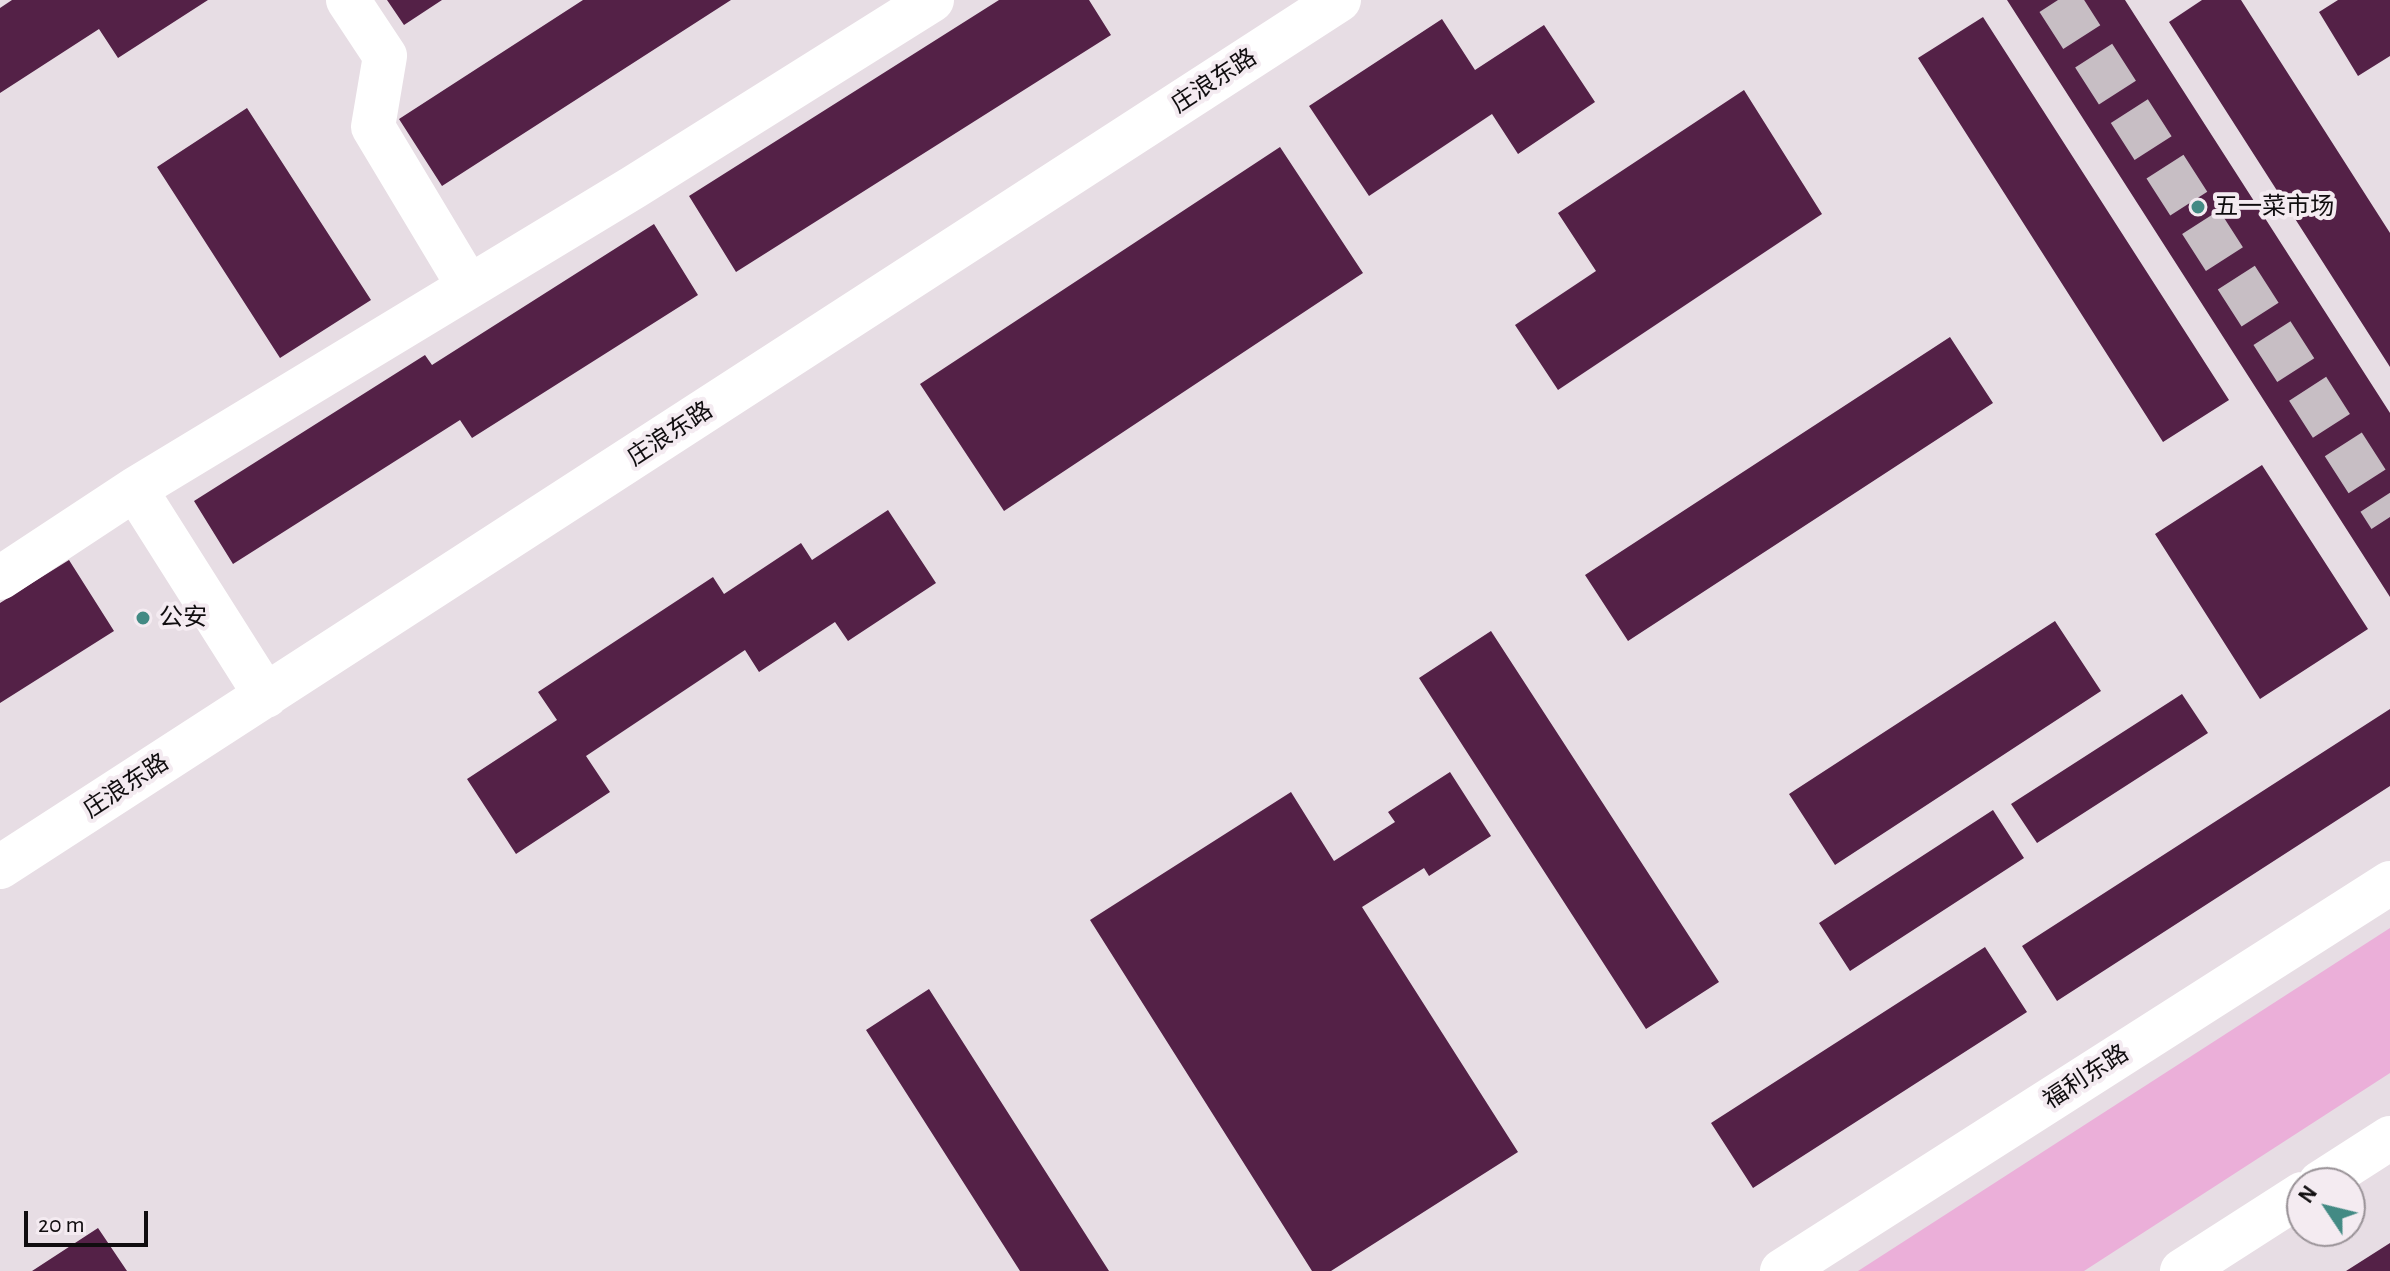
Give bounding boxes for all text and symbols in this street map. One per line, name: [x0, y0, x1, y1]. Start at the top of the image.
street label: 庄浪东路: [1166, 43, 1262, 119]
place label: 五一菜市场: [2214, 193, 2334, 221]
marker: 五一菜市场: [2189, 198, 2207, 216]
street label: 庄浪东路: [622, 396, 718, 472]
place label: 公安: [159, 604, 207, 632]
marker: 公安: [134, 609, 152, 627]
street label: 庄浪东路: [78, 748, 174, 824]
street label: 福利东路: [2038, 1039, 2134, 1115]
north arrow: [2286, 1167, 2366, 1247]
text: N: [2295, 1182, 2321, 1207]
scale bar: [28, 1195, 152, 1245]
text: 20 m: [38, 1213, 85, 1237]

